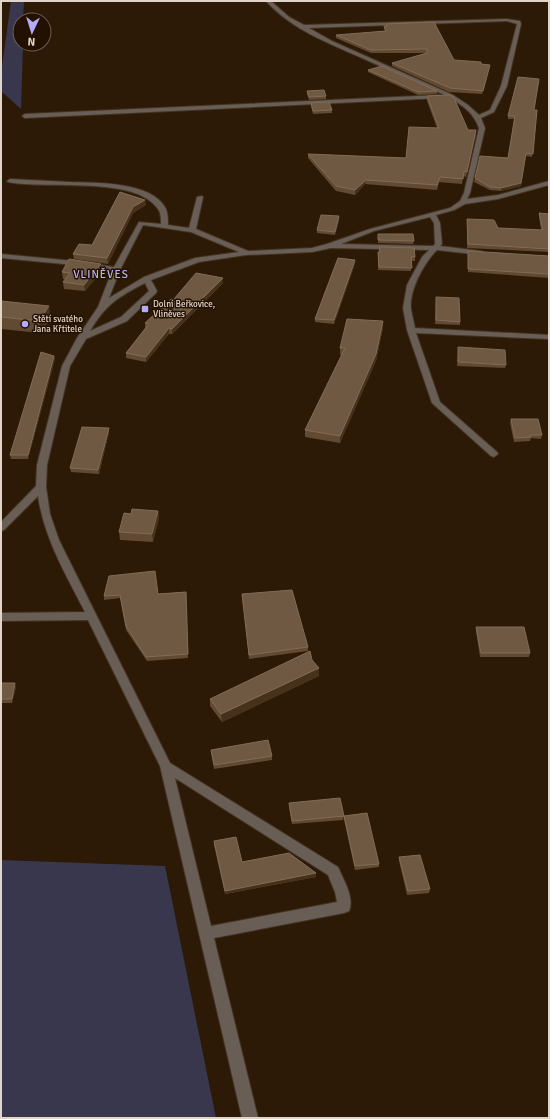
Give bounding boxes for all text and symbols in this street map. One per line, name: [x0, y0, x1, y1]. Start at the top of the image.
north arrow: [12, 12, 52, 52]
text: N: [27, 35, 36, 48]
district label: VLINĚVES: [73, 267, 129, 281]
place label: Dolní Beřkovice, Vliněves: [153, 299, 215, 320]
marker: Dolní Beřkovice, Vliněves: [140, 304, 150, 314]
place label: Stětí svatého Jana Křtitele: [33, 314, 83, 335]
marker: Stětí svatého Jana Křtitele: [20, 319, 30, 329]

